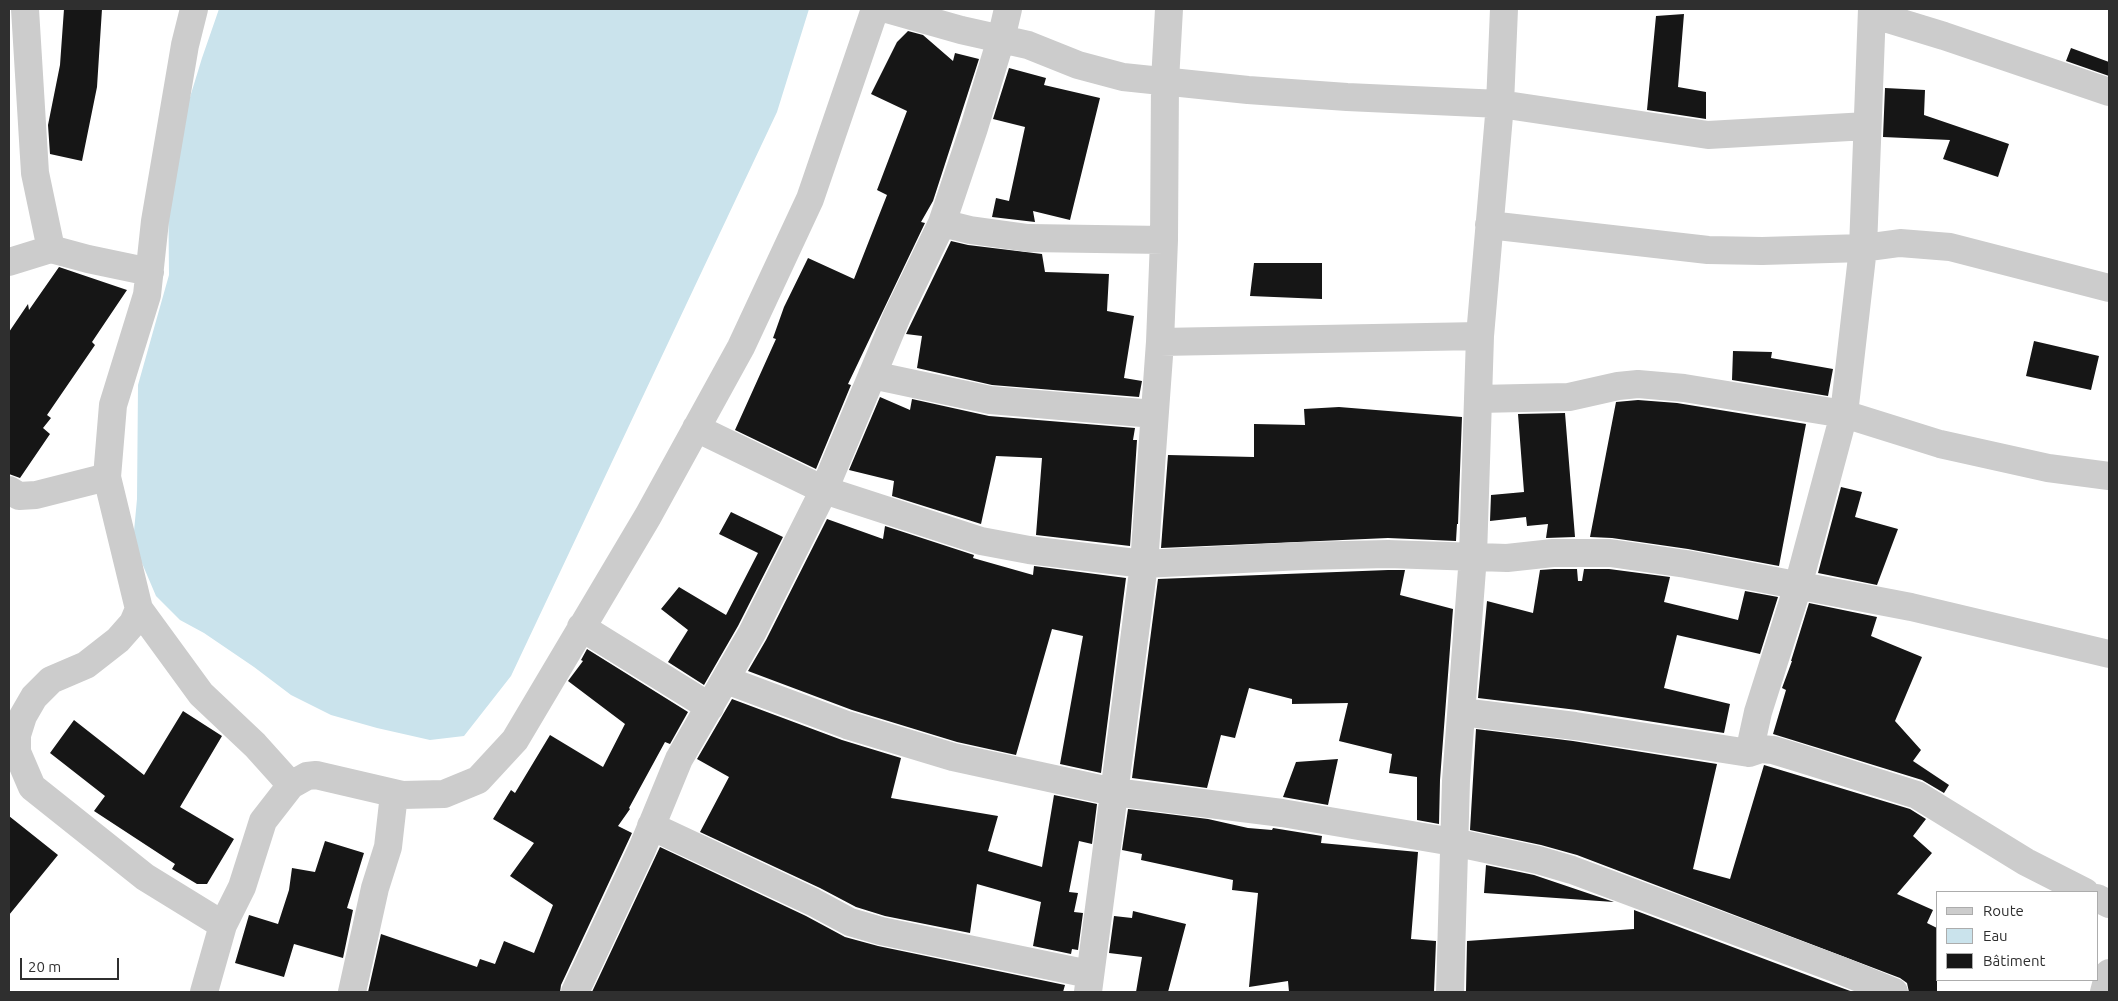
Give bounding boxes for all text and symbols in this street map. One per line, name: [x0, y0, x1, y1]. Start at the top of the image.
legend: [1936, 891, 2098, 981]
text: Route: [1983, 902, 2024, 919]
text: Eau: [1983, 927, 2008, 944]
scale bar: [22, 948, 121, 980]
text: Bâtiment: [1983, 952, 2045, 969]
text: 20 m: [28, 958, 61, 975]

